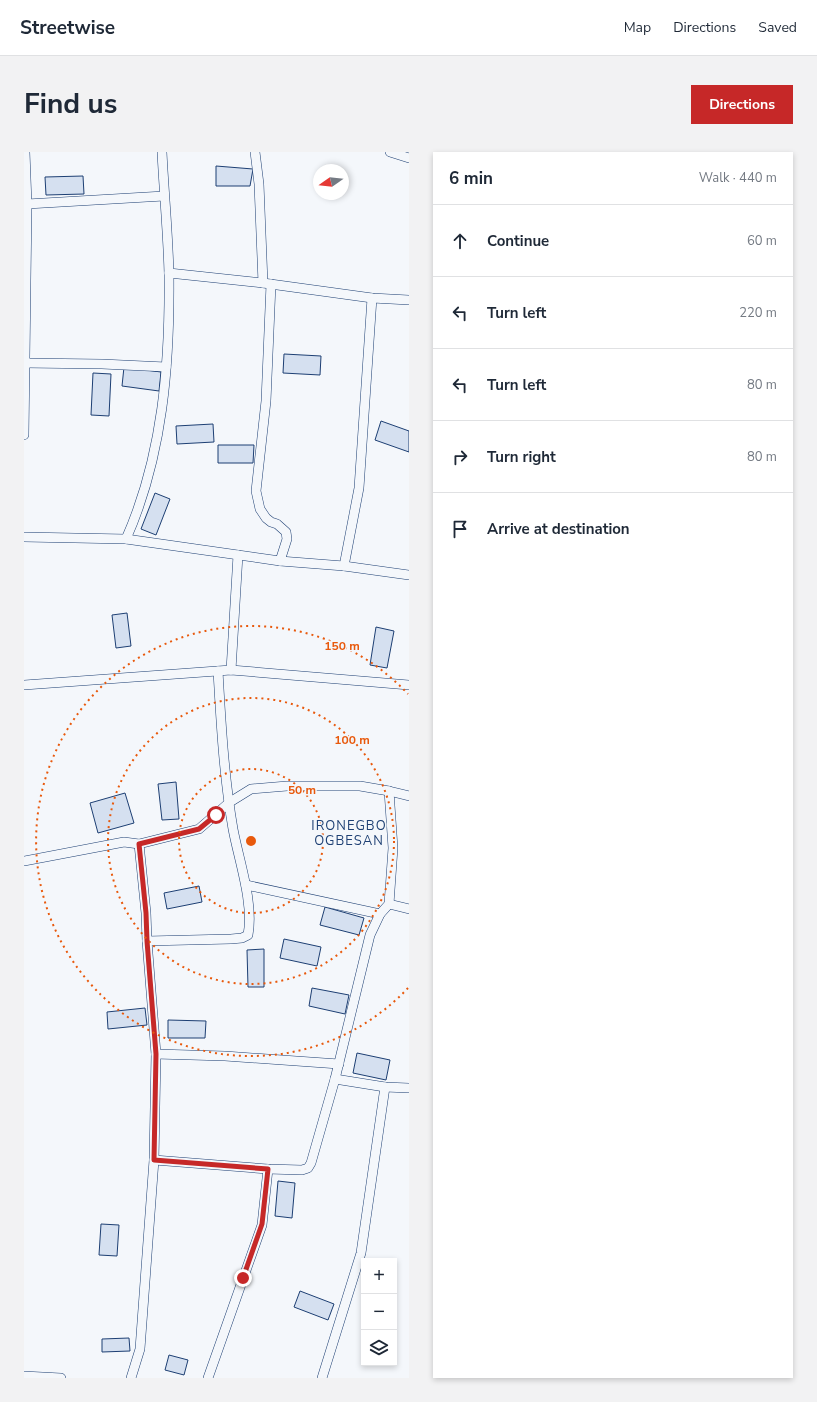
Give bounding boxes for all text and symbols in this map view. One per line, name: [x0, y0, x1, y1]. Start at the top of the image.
text: Streetwise: [20, 15, 115, 41]
text: Map: [624, 18, 651, 37]
text: Directions: [673, 18, 736, 37]
text: Saved: [758, 18, 797, 37]
text: Find us: [24, 85, 118, 123]
button: Directions: [691, 85, 793, 124]
north arrow: [313, 164, 349, 200]
text: 6 min: [449, 167, 493, 190]
text: Walk · 440 m: [699, 169, 777, 187]
icon: ahead: [449, 230, 471, 252]
text: Continue: [487, 231, 549, 251]
text: 60 m: [747, 232, 777, 250]
icon: left: [449, 302, 471, 324]
text: Turn left: [487, 303, 546, 323]
text: 220 m: [739, 304, 777, 322]
icon: left: [449, 374, 471, 396]
text: Turn left: [487, 375, 546, 395]
text: 80 m: [747, 376, 777, 394]
icon: right: [449, 446, 471, 468]
text: Turn right: [487, 447, 556, 467]
text: 80 m: [747, 448, 777, 466]
icon: arrive: [449, 518, 471, 540]
text: Arrive at destination: [487, 519, 630, 539]
text: 150 m: [324, 638, 360, 654]
text: 100 m: [334, 732, 370, 748]
text: 50 m: [288, 782, 316, 798]
route start: [207, 806, 225, 824]
district label: IRONEGBO OGBESAN: [311, 817, 387, 850]
centre of rings: [244, 834, 258, 848]
map controls: [361, 1258, 397, 1366]
button: +: [361, 1258, 397, 1294]
route end: [234, 1269, 252, 1287]
button: −: [361, 1294, 397, 1330]
button: layers: [361, 1330, 397, 1366]

